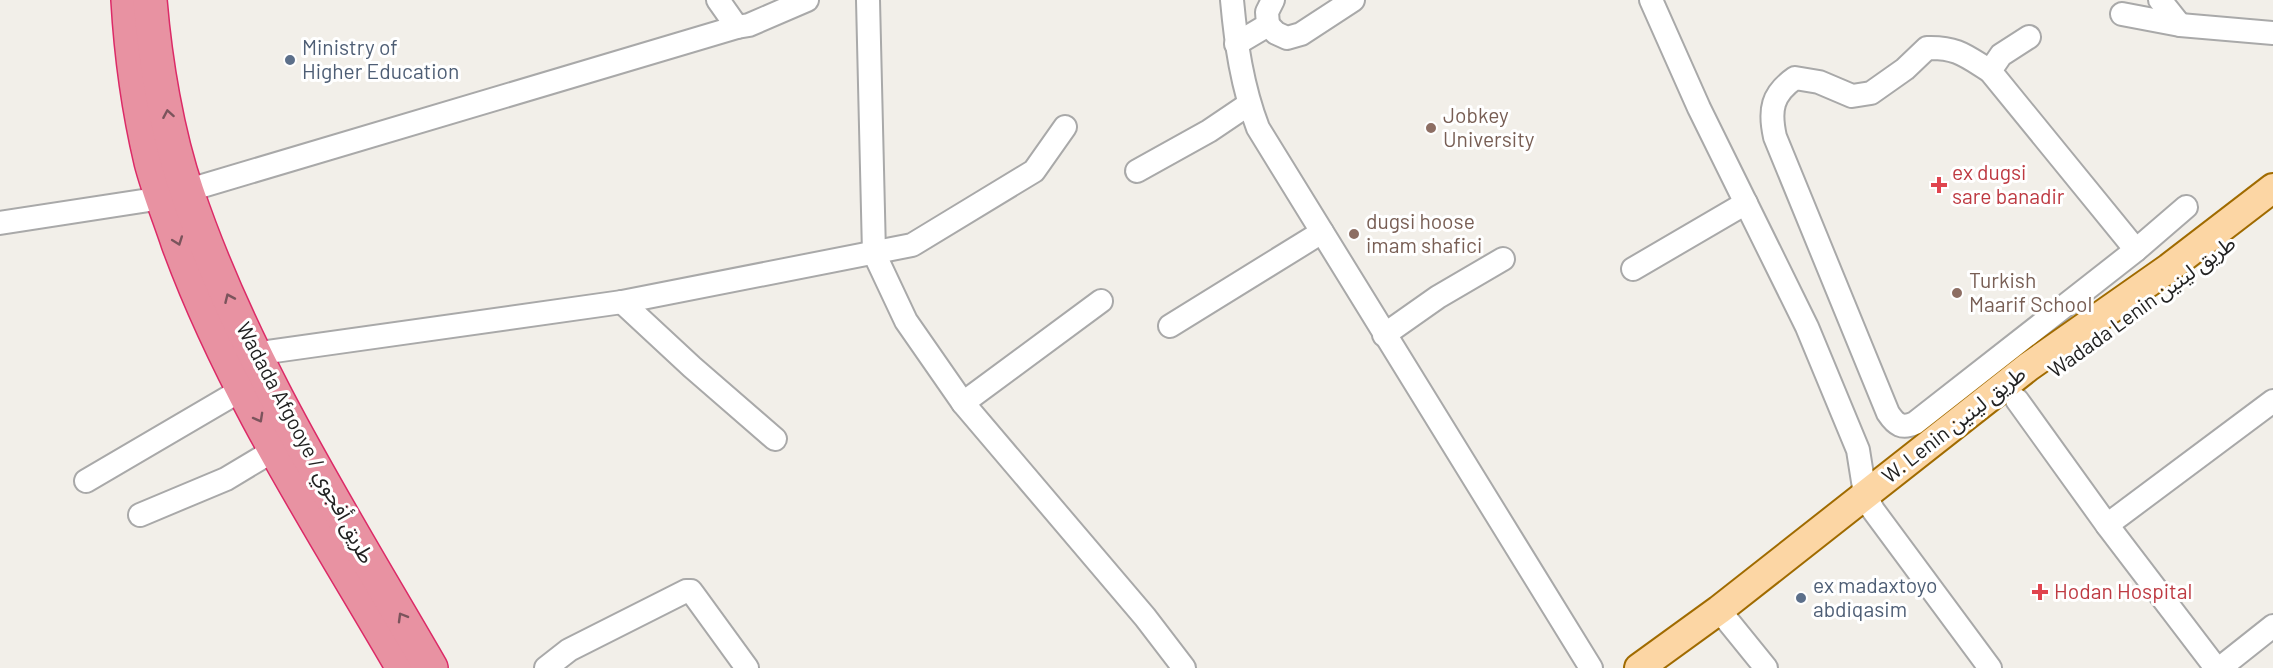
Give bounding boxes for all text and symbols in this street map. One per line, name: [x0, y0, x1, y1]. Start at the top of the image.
place label: Ministry of Higher Education: [302, 34, 459, 83]
marker: Ministry of Higher Education: [283, 53, 297, 67]
place label: Jobkey University: [1443, 102, 1535, 151]
one-way arrow: [162, 109, 175, 119]
marker: Jobkey University: [1424, 121, 1438, 135]
place label: ex dugsi sare banadir: [1952, 159, 2065, 208]
marker: ex dugsi sare banadir: [1930, 176, 1948, 194]
place label: dugsi hoose imam shafici: [1366, 208, 1482, 257]
marker: dugsi hoose imam shafici: [1347, 227, 1361, 241]
street label: Wadada Lenin طريق لينين: [2043, 230, 2241, 384]
one-way arrow: [170, 235, 183, 246]
place label: Turkish Maarif School: [1969, 267, 2092, 316]
marker: Turkish Maarif School: [1950, 286, 1964, 300]
one-way arrow: [224, 294, 236, 305]
street label: Wadada Afgooye / طريق أفجوي: [228, 317, 381, 570]
street label: W. Lenin طريق لينين: [1876, 360, 2031, 489]
one-way arrow: [252, 412, 263, 422]
place label: ex madaxtoyo abdiqasim: [1813, 572, 1938, 621]
place label: Hodan Hospital: [2054, 578, 2192, 603]
marker: Hodan Hospital: [2031, 583, 2049, 601]
marker: ex madaxtoyo abdiqasim: [1794, 591, 1808, 605]
one-way arrow: [397, 613, 409, 623]

